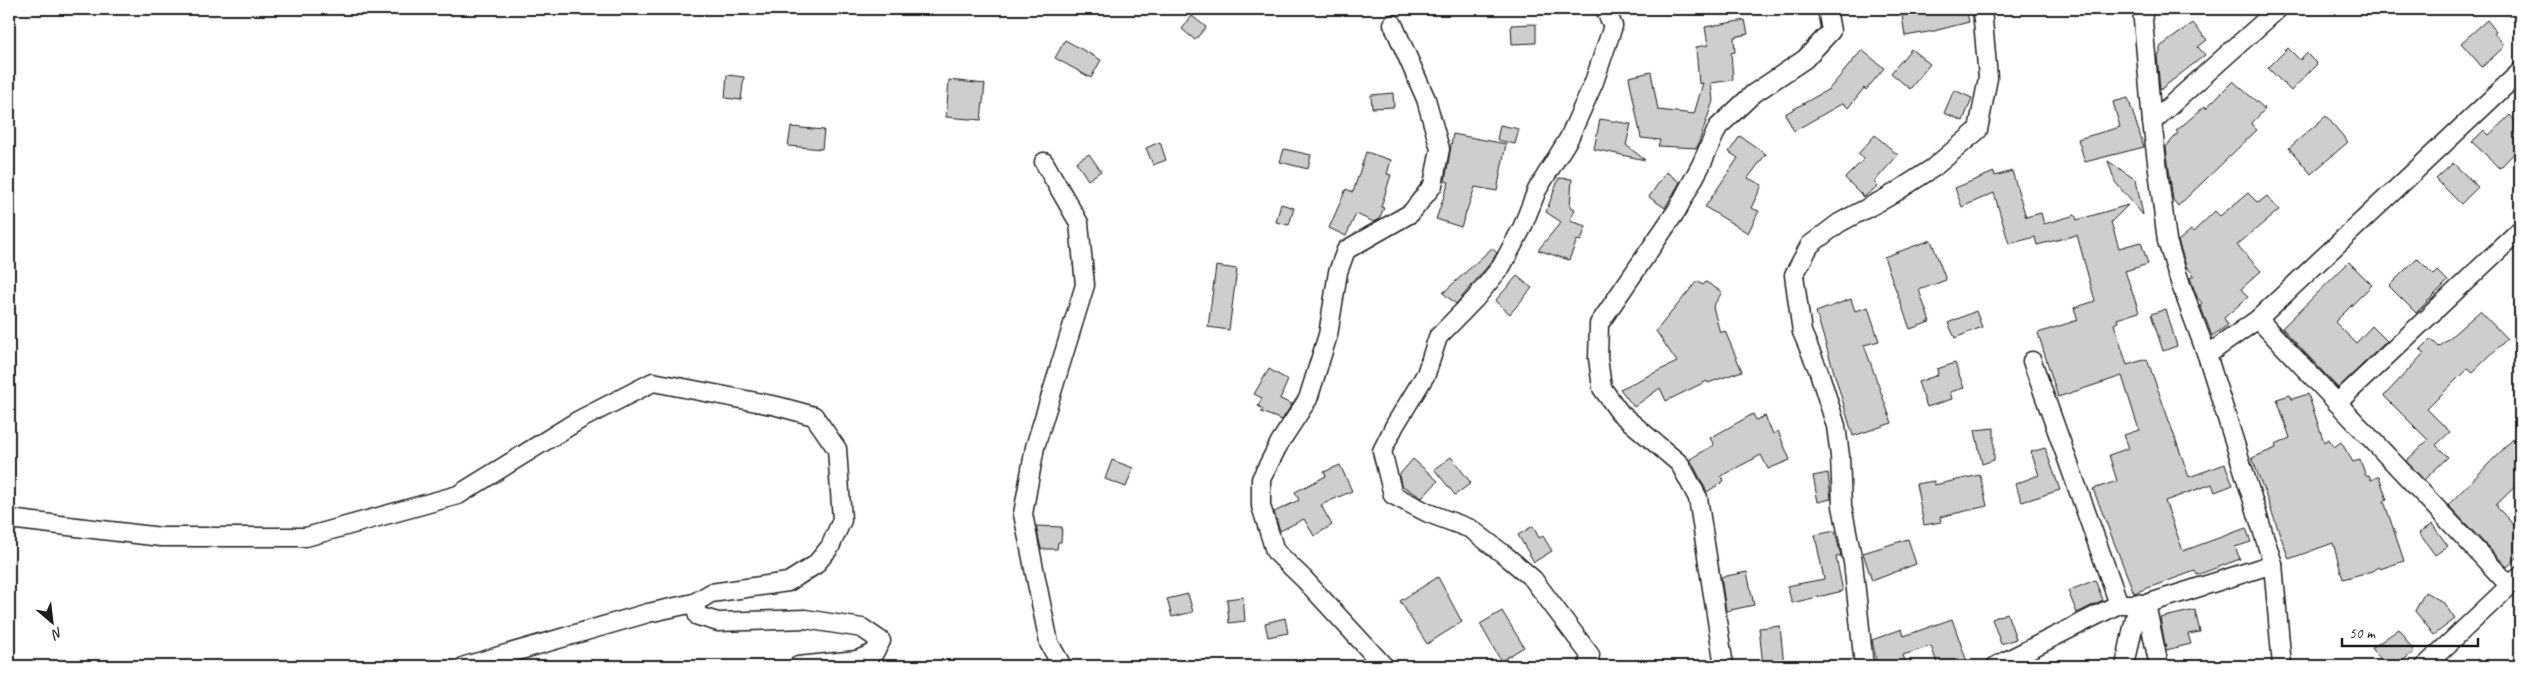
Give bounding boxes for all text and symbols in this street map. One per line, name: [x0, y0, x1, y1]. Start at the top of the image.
north arrow: [28, 598, 78, 648]
scale bar: [2342, 615, 2478, 647]
text: N: [48, 623, 66, 644]
text: 50 m: [2349, 624, 2376, 643]

